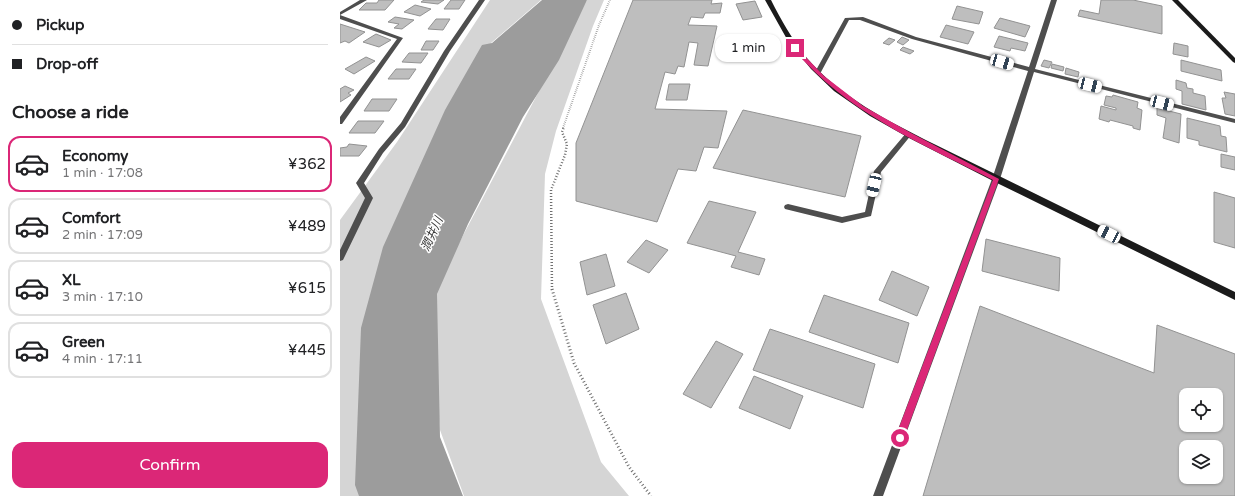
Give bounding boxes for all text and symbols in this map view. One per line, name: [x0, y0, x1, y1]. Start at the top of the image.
text: Pickup: [36, 16, 84, 34]
callout: 1 min: [715, 34, 781, 62]
route end: [786, 39, 804, 57]
text: 1 min: [731, 40, 765, 56]
car: [989, 53, 1015, 71]
text: Drop-off: [36, 55, 98, 73]
car: [1077, 76, 1103, 94]
car: [1149, 94, 1175, 112]
text: Choose a ride: [12, 101, 129, 123]
icon: car: [14, 146, 50, 182]
text: Economy: [62, 147, 128, 165]
text: ¥362: [288, 155, 326, 173]
text: 1 min · 17:08: [62, 165, 143, 181]
car: [865, 172, 883, 198]
icon: car: [14, 208, 50, 244]
text: Comfort: [62, 209, 121, 227]
water label: 潤井川: [418, 213, 447, 253]
text: ¥489: [288, 217, 326, 235]
car: [1096, 223, 1122, 245]
text: 2 min · 17:09: [62, 227, 143, 243]
icon: car: [14, 270, 50, 306]
text: XL: [62, 271, 81, 289]
text: ¥615: [288, 279, 326, 297]
text: 3 min · 17:10: [62, 289, 143, 305]
icon: car: [14, 332, 50, 368]
text: Green: [62, 333, 105, 351]
text: ¥445: [288, 341, 326, 359]
text: 4 min · 17:11: [62, 351, 143, 367]
map controls: [1179, 388, 1223, 484]
button: locate: [1179, 388, 1223, 432]
route start: [891, 429, 909, 447]
button: layers: [1179, 440, 1223, 484]
button: Confirm: [12, 442, 328, 488]

